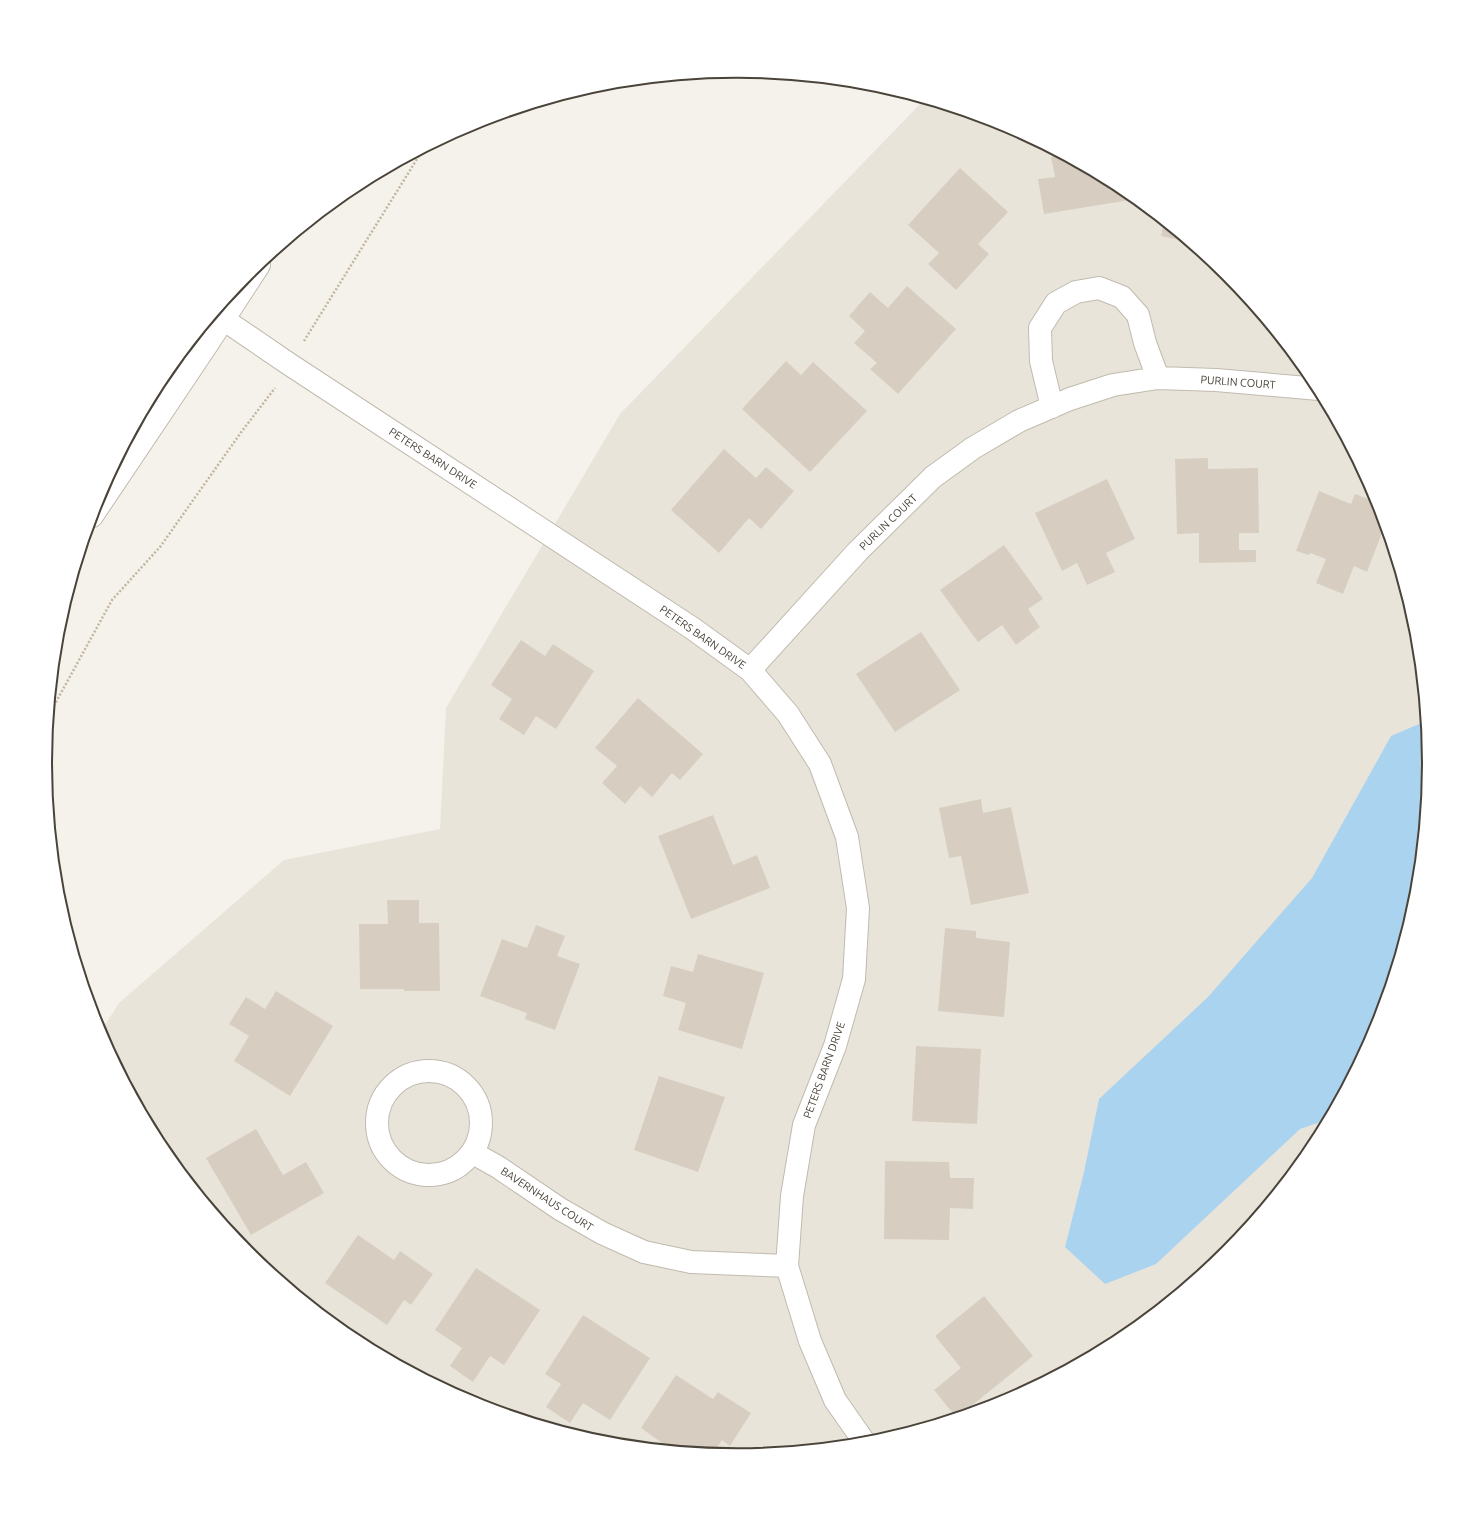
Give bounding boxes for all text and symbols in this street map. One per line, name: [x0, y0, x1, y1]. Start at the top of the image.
street label: PURLIN COURT: [1200, 373, 1276, 391]
street label: PETERS BARN DRIVE: [387, 425, 479, 491]
street label: PURLIN COURT: [857, 491, 919, 553]
street label: PETERS BARN DRIVE: [658, 603, 748, 671]
street label: PETERS BARN DRIVE: [801, 1020, 847, 1120]
street label: BAVERNHAUS COURT: [499, 1165, 595, 1233]

